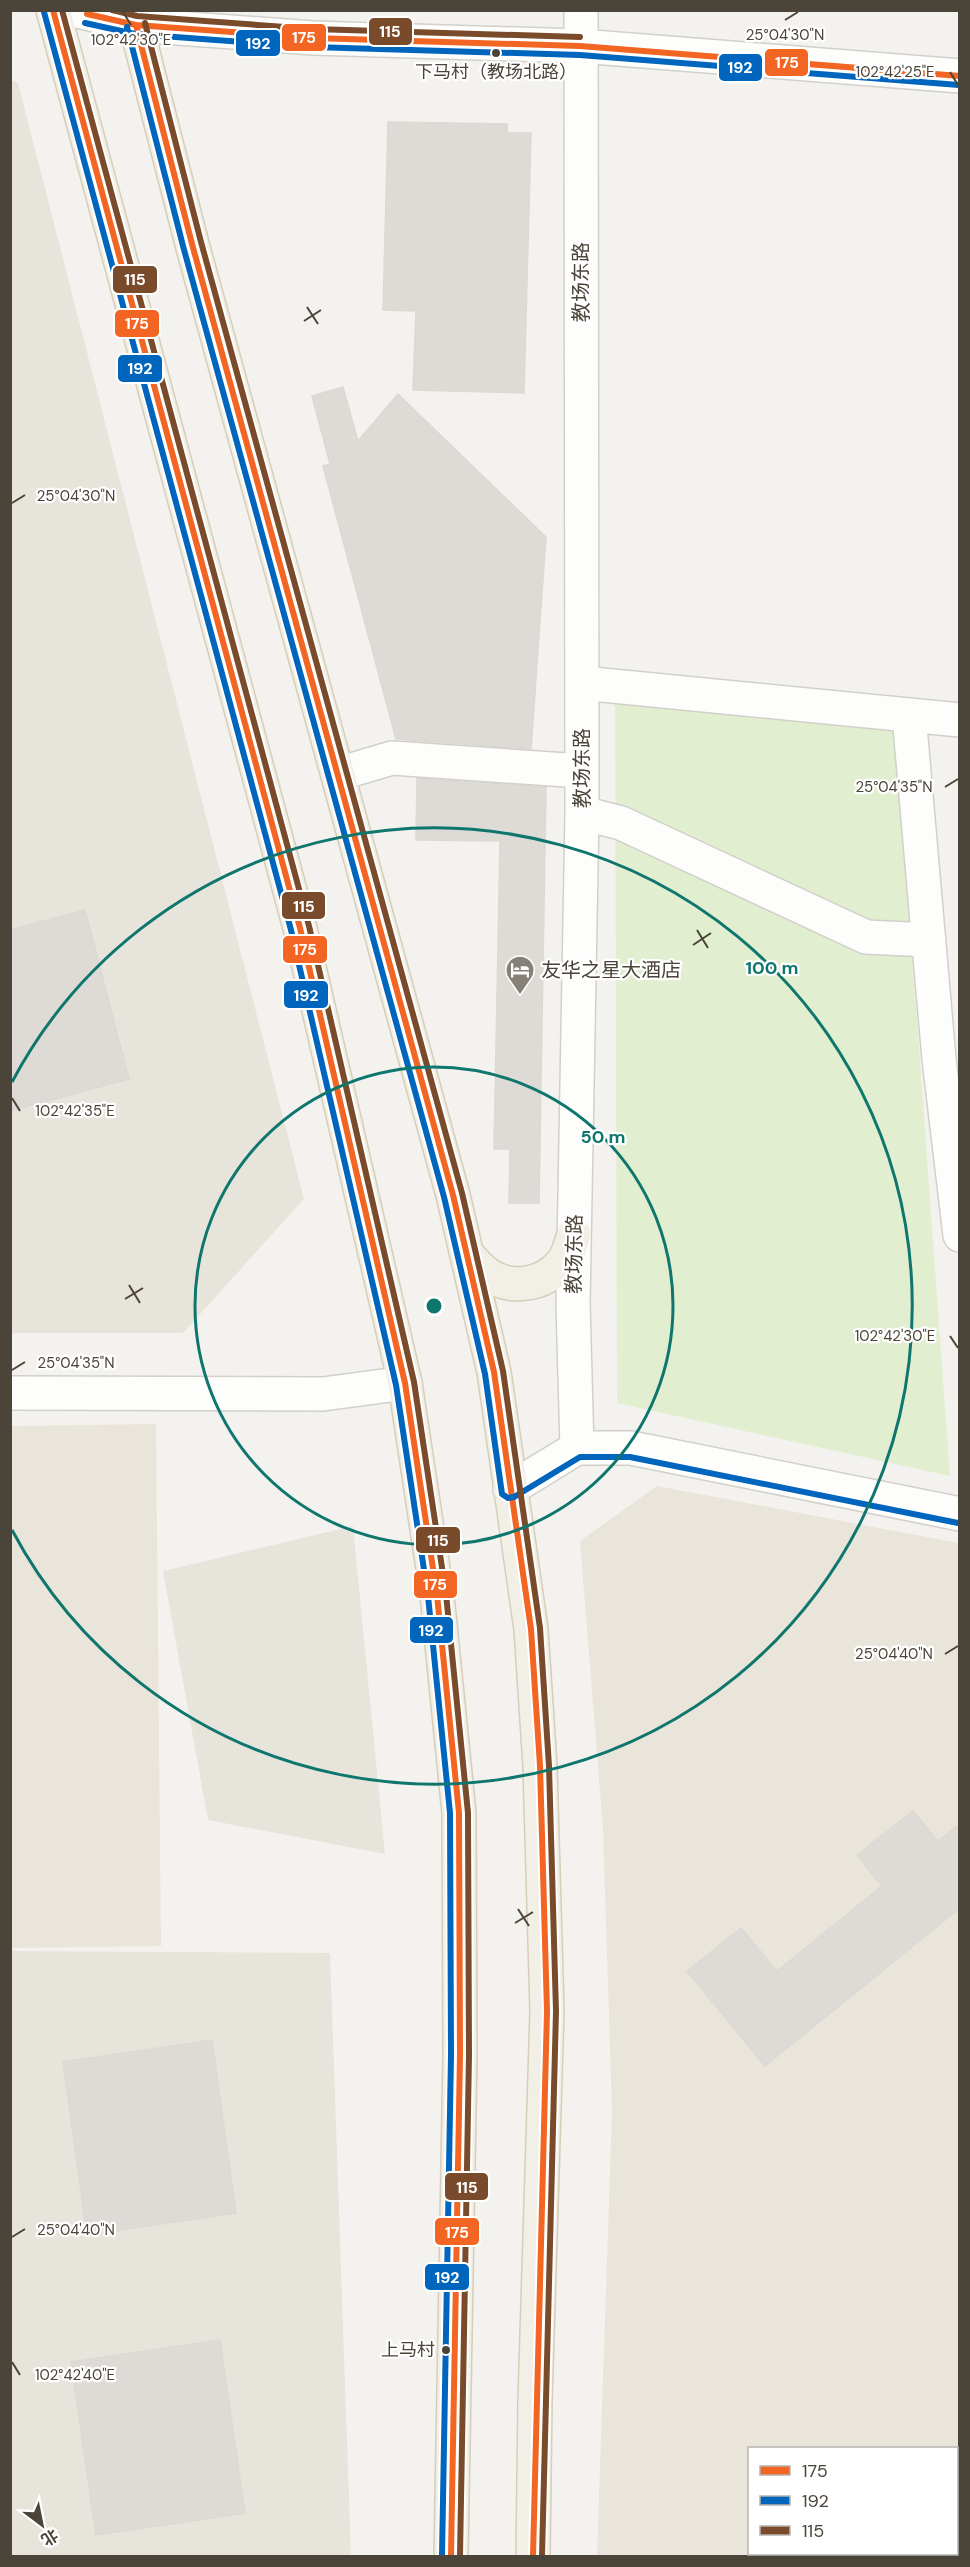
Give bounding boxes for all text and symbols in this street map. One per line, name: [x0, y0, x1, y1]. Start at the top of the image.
line badge: 115: [368, 17, 413, 46]
text: 115: [379, 21, 401, 42]
line badge: 175: [281, 23, 327, 52]
text: 25°04'30"N: [746, 25, 824, 45]
text: 175: [292, 27, 316, 48]
line badge: 192: [235, 29, 281, 57]
text: 102°42'30"E: [91, 30, 171, 50]
text: 192: [245, 33, 271, 54]
marker: 下马村（教场北路）: [490, 47, 502, 59]
line badge: 175: [764, 48, 809, 77]
text: 175: [775, 52, 799, 73]
line badge: 192: [718, 53, 763, 82]
text: 192: [727, 57, 753, 78]
place label: 下马村（教场北路）: [415, 60, 577, 84]
text: 102°42'25"E: [855, 62, 935, 82]
street label: 教场东路: [568, 242, 594, 322]
line badge: 115: [112, 265, 158, 294]
text: 115: [124, 269, 146, 290]
line badge: 175: [114, 309, 160, 338]
text: 175: [125, 313, 149, 334]
line badge: 192: [117, 354, 163, 383]
text: 192: [127, 358, 153, 379]
text: 25°04'30"N: [37, 486, 115, 506]
street label: 教场东路: [569, 728, 595, 808]
text: 25°04'35"N: [855, 777, 933, 797]
line badge: 115: [281, 891, 326, 920]
text: 115: [293, 896, 315, 917]
line badge: 175: [282, 935, 328, 964]
text: 175: [293, 939, 317, 960]
hotel icon: 友华之星大酒店: [504, 954, 536, 996]
text: 100 m: [745, 956, 799, 980]
place label: 友华之星大酒店: [541, 957, 681, 983]
line badge: 192: [283, 980, 329, 1009]
text: 192: [293, 985, 319, 1006]
text: 102°42'35"E: [35, 1101, 115, 1121]
text: 50 m: [580, 1125, 626, 1149]
street label: 教场东路: [560, 1214, 588, 1294]
centre of rings: [424, 1296, 444, 1316]
text: 102°42'30"E: [855, 1326, 935, 1346]
text: 25°04'35"N: [37, 1353, 115, 1373]
line badge: 115: [415, 1526, 461, 1554]
text: 115: [427, 1530, 449, 1551]
line badge: 175: [413, 1570, 458, 1599]
text: 175: [423, 1574, 447, 1595]
line badge: 192: [409, 1616, 454, 1644]
text: 192: [418, 1620, 444, 1641]
text: 25°04'40"N: [855, 1644, 933, 1664]
line badge: 115: [444, 2172, 489, 2201]
text: 115: [456, 2177, 478, 2198]
line badge: 175: [434, 2217, 480, 2246]
text: 25°04'40"N: [37, 2220, 115, 2240]
text: 175: [445, 2222, 469, 2243]
line badge: 192: [424, 2263, 470, 2291]
text: 192: [434, 2267, 460, 2288]
place label: 上马村: [381, 2338, 435, 2362]
marker: 上马村: [440, 2344, 452, 2356]
text: 102°42'40"E: [35, 2365, 115, 2385]
legend: [748, 2447, 958, 2555]
text: 175: [802, 2459, 828, 2483]
text: 192: [802, 2489, 829, 2513]
north arrow: [12, 2495, 72, 2555]
text: 115: [802, 2519, 824, 2543]
text: 北: [37, 2524, 62, 2550]

